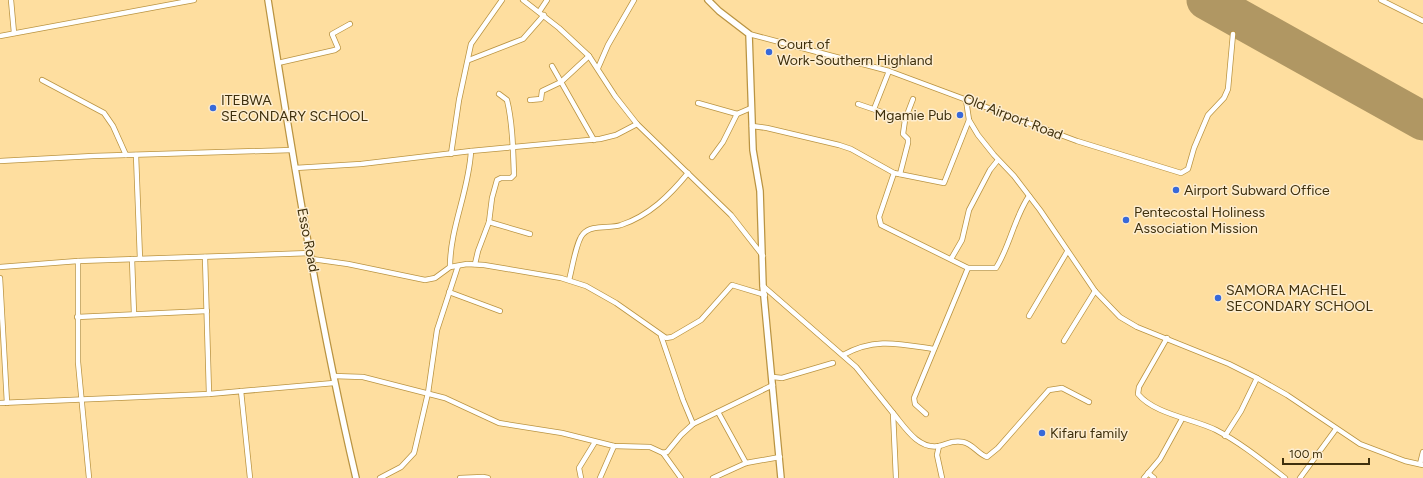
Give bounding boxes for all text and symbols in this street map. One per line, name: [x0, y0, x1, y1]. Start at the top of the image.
place label: Court of Work-Southern Highland: [777, 36, 933, 69]
marker: Court of Work-Southern Highland: [764, 47, 774, 57]
street label: Old Airport Road: [961, 90, 1065, 144]
place label: ITEBWA SECONDARY SCHOOL: [221, 92, 368, 125]
marker: ITEBWA SECONDARY SCHOOL: [208, 103, 218, 113]
place label: Mgamie Pub: [874, 107, 952, 124]
marker: Mgamie Pub: [955, 110, 965, 120]
place label: Airport Subward Office: [1184, 182, 1330, 199]
marker: Airport Subward Office: [1171, 185, 1181, 195]
place label: Pentecostal Holiness Association Mission: [1134, 204, 1265, 237]
street label: Esso Road: [293, 206, 323, 274]
marker: Pentecostal Holiness Association Mission: [1121, 215, 1131, 225]
place label: SAMORA MACHEL SECONDARY SCHOOL: [1226, 282, 1373, 315]
marker: SAMORA MACHEL SECONDARY SCHOOL: [1213, 293, 1223, 303]
place label: Kifaru family: [1050, 425, 1129, 442]
marker: Kifaru family: [1037, 428, 1047, 438]
scale bar: [1283, 440, 1369, 466]
text: 100 m: [1289, 447, 1323, 461]

